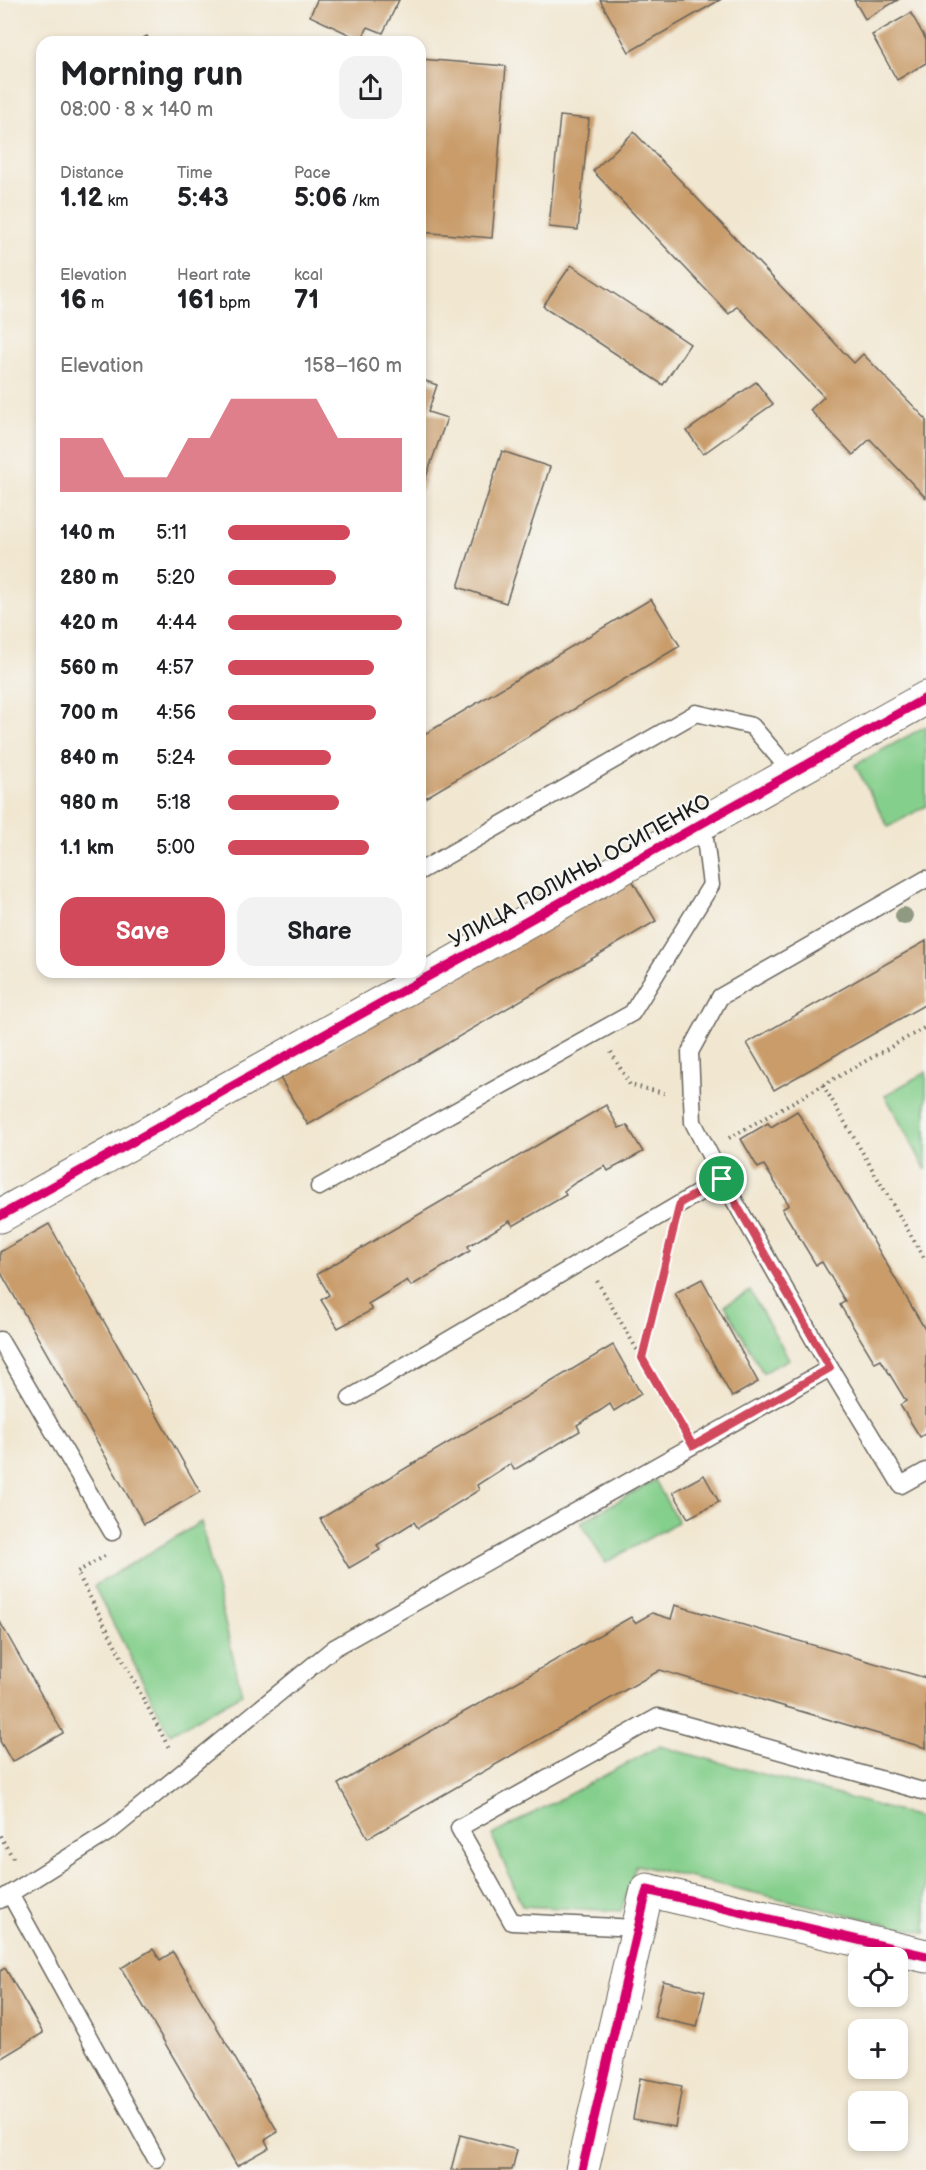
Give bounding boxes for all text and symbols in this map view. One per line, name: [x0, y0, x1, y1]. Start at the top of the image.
text: Morning run: [60, 55, 243, 95]
button: share: [339, 56, 402, 119]
text: 08:00 · 8 × 140 m: [60, 98, 213, 122]
text: Distance: [60, 164, 124, 183]
text: Time: [177, 164, 212, 183]
text: Pace: [294, 164, 330, 183]
text: 1.12: [60, 183, 103, 214]
text: 5:43: [177, 183, 229, 214]
text: 5:06: [294, 183, 347, 214]
text: km: [103, 192, 129, 211]
text: /km: [347, 192, 380, 211]
text: Elevation: [60, 266, 127, 285]
text: Heart rate: [177, 266, 251, 285]
text: kcal: [294, 266, 323, 285]
text: 16: [60, 285, 87, 316]
text: 161: [177, 285, 215, 316]
text: 71: [294, 285, 319, 316]
text: m: [87, 294, 104, 313]
text: bpm: [215, 294, 251, 313]
text: Elevation: [60, 354, 143, 378]
text: 158–160 m: [304, 354, 402, 378]
text: 140 m: [60, 521, 115, 545]
text: 5:11: [156, 521, 187, 545]
text: 280 m: [60, 566, 119, 590]
text: 5:20: [156, 566, 195, 590]
text: 420 m: [60, 611, 118, 635]
text: 4:44: [156, 611, 197, 635]
text: 560 m: [60, 656, 119, 680]
text: 4:57: [156, 656, 194, 680]
text: 700 m: [60, 701, 118, 725]
text: 4:56: [156, 701, 196, 725]
text: 840 m: [60, 746, 119, 770]
text: 5:24: [156, 746, 195, 770]
street label: УЛИЦА ПОЛИНЫ ОСИПЕНКО: [445, 789, 715, 953]
text: 980 m: [60, 791, 119, 815]
text: 5:18: [156, 791, 191, 815]
text: 1.1 km: [60, 836, 114, 860]
text: 5:00: [156, 836, 195, 860]
button: Save: [60, 897, 225, 966]
button: Share: [237, 897, 402, 966]
pin: [696, 1153, 747, 1204]
icon: arrive: [705, 1162, 738, 1195]
map controls: [848, 1947, 908, 2151]
button: locate: [848, 1947, 908, 2007]
button: +: [848, 2019, 908, 2079]
button: −: [848, 2091, 908, 2151]

